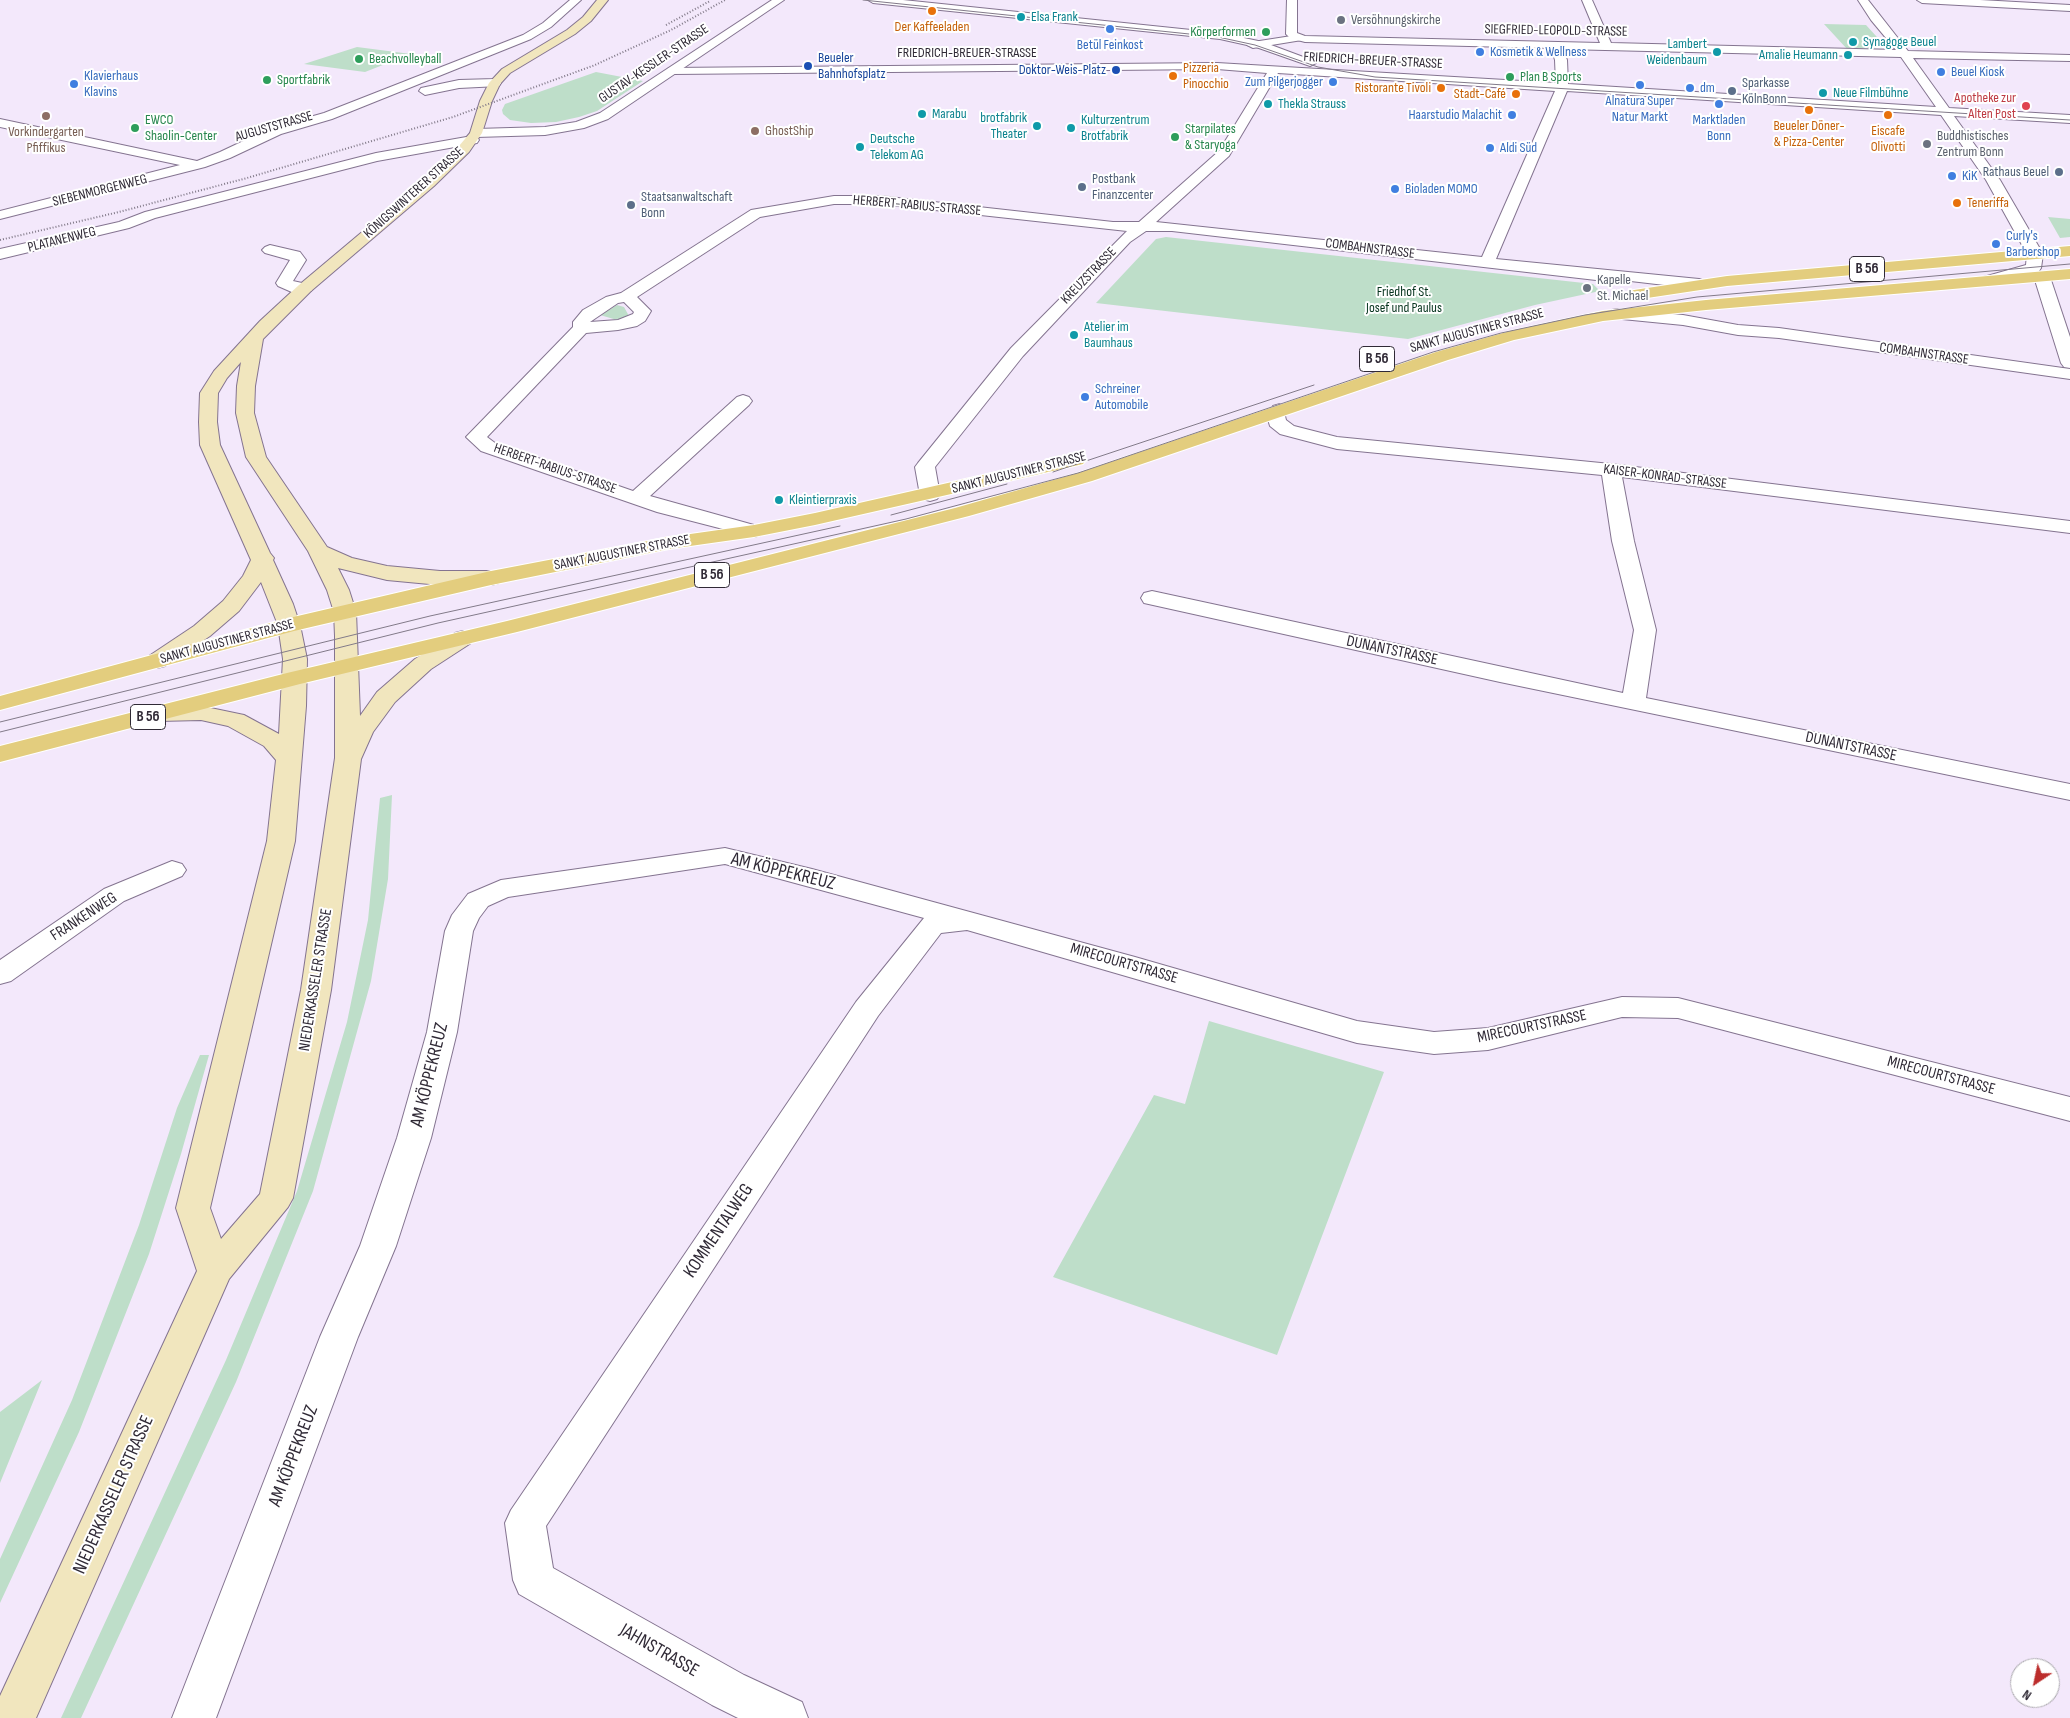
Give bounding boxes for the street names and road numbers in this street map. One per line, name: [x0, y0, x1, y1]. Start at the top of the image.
street label: GUSTAV-KESSLER-STRASSE: [596, 21, 712, 107]
street label: SIEGFRIED-LEOPOLD-STRASSE: [1484, 21, 1628, 41]
street label: FRIEDRICH-BREUER-STRASSE: [897, 45, 1037, 61]
street label: FRIEDRICH-BREUER-STRASSE: [1303, 49, 1443, 73]
street label: AUGUSTSTRASSE: [233, 108, 315, 146]
street label: KÖNIGSWINTERER STRASSE: [360, 144, 468, 242]
street label: SIEBENMORGENWEG: [51, 171, 149, 211]
street label: HERBERT-RABIUS-STRASSE: [852, 192, 982, 220]
street label: PLATANENWEG: [26, 223, 98, 257]
street label: COMBAHNSTRASSE: [1324, 235, 1416, 263]
street label: KREUZSTRASSE: [1058, 244, 1120, 308]
road number: B 56: [1850, 256, 1884, 282]
street label: SANKT AUGUSTINER STRASSE: [1408, 305, 1546, 357]
street label: COMBAHNSTRASSE: [1878, 339, 1970, 369]
road number: B 56: [1360, 346, 1394, 372]
street label: HERBERT-RABIUS-STRASSE: [491, 440, 619, 498]
street label: SANKT AUGUSTINER STRASSE: [950, 448, 1088, 498]
street label: KAISER-KONRAD-STRASSE: [1602, 461, 1728, 493]
street label: SANKT AUGUSTINER STRASSE: [553, 532, 691, 574]
road number: B 56: [694, 562, 730, 588]
street label: SANKT AUGUSTINER STRASSE: [158, 616, 296, 668]
street label: DUNANTSTRASSE: [1345, 632, 1439, 670]
road number: B 56: [130, 704, 166, 730]
street label: DUNANTSTRASSE: [1804, 728, 1898, 766]
street label: AM KÖPPEKREUZ: [729, 848, 837, 896]
street label: FRANKENWEG: [47, 888, 121, 946]
street label: NIEDERKASSELER STRASSE: [295, 907, 337, 1053]
street label: MIRECOURTSTRASSE: [1068, 939, 1180, 989]
street label: MIRECOURTSTRASSE: [1476, 1006, 1588, 1048]
street label: AM KÖPPEKREUZ: [406, 1021, 454, 1129]
street label: MIRECOURTSTRASSE: [1885, 1052, 1997, 1100]
street label: KOMMENTALWEG: [679, 1180, 759, 1282]
street label: AM KÖPPEKREUZ: [264, 1402, 324, 1510]
street label: NIEDERKASSELER STRASSE: [69, 1412, 159, 1578]
street label: JAHNSTRASSE: [615, 1619, 703, 1683]

